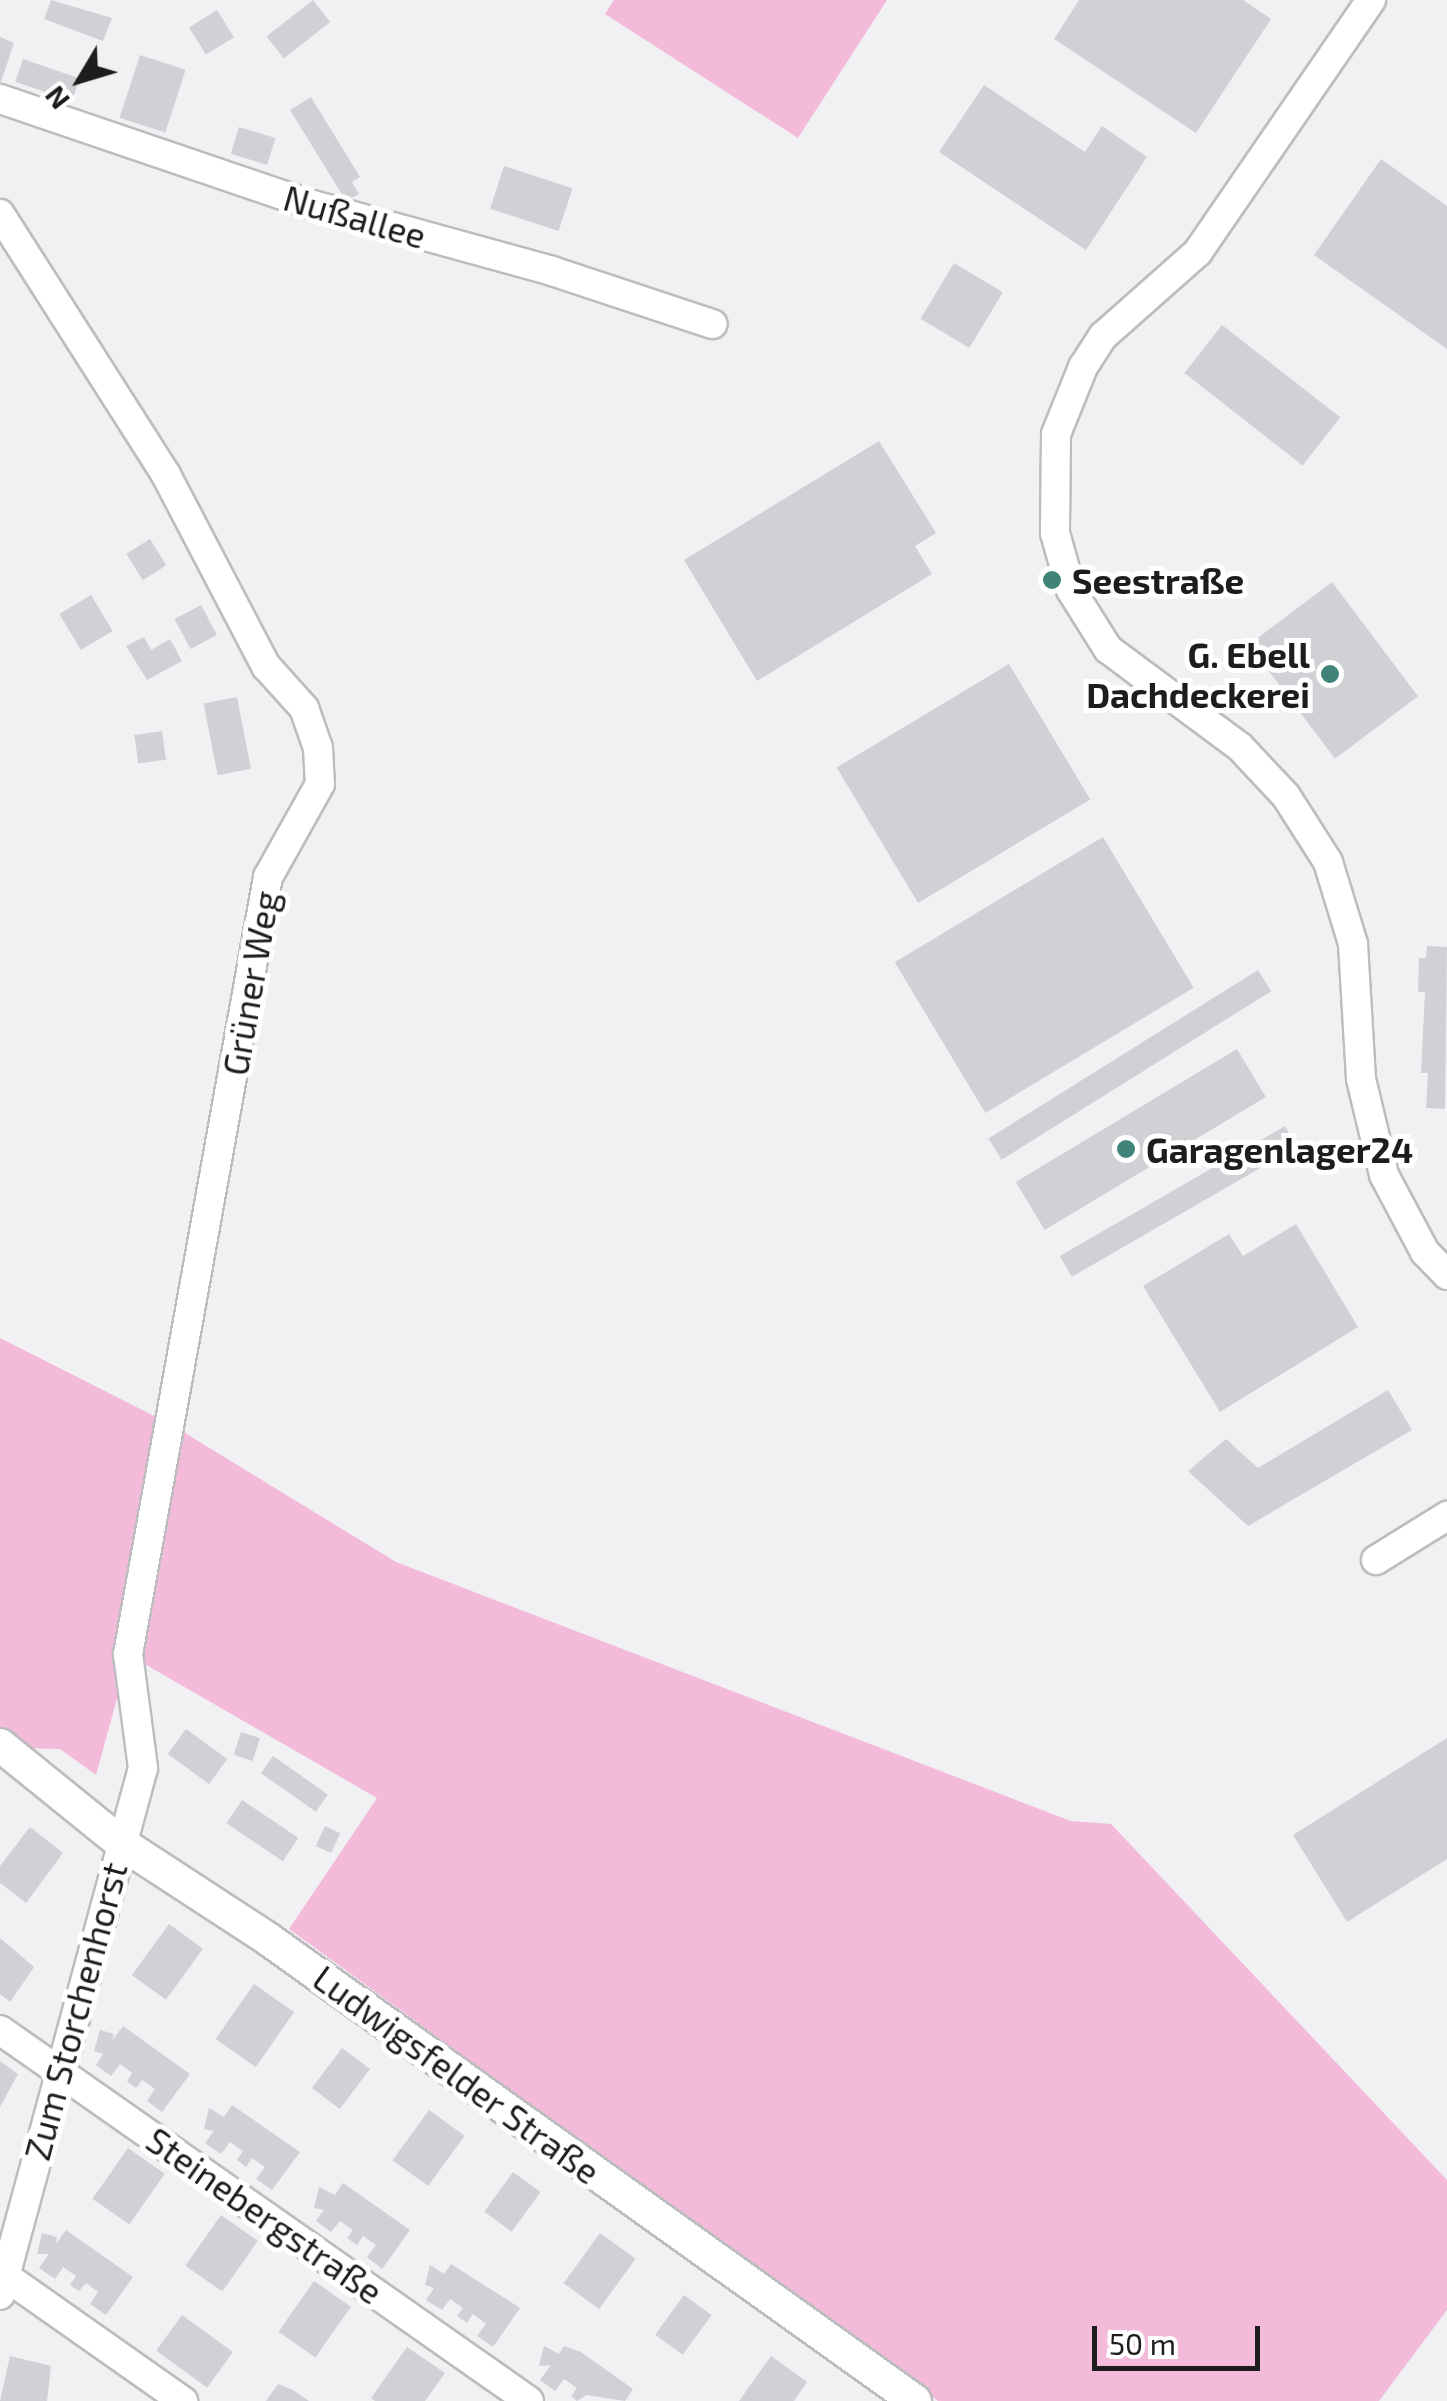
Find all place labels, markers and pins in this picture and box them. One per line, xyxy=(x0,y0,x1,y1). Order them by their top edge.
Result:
place label: Seestraße xyxy=(1072,559,1244,601)
marker: Seestraße xyxy=(1041,569,1063,591)
place label: G. Ebell Dachdeckerei xyxy=(1086,633,1310,715)
marker: G. Ebell Dachdeckerei xyxy=(1319,663,1341,685)
place label: Garagenlager24 xyxy=(1146,1128,1413,1170)
marker: Garagenlager24 xyxy=(1115,1138,1137,1160)

